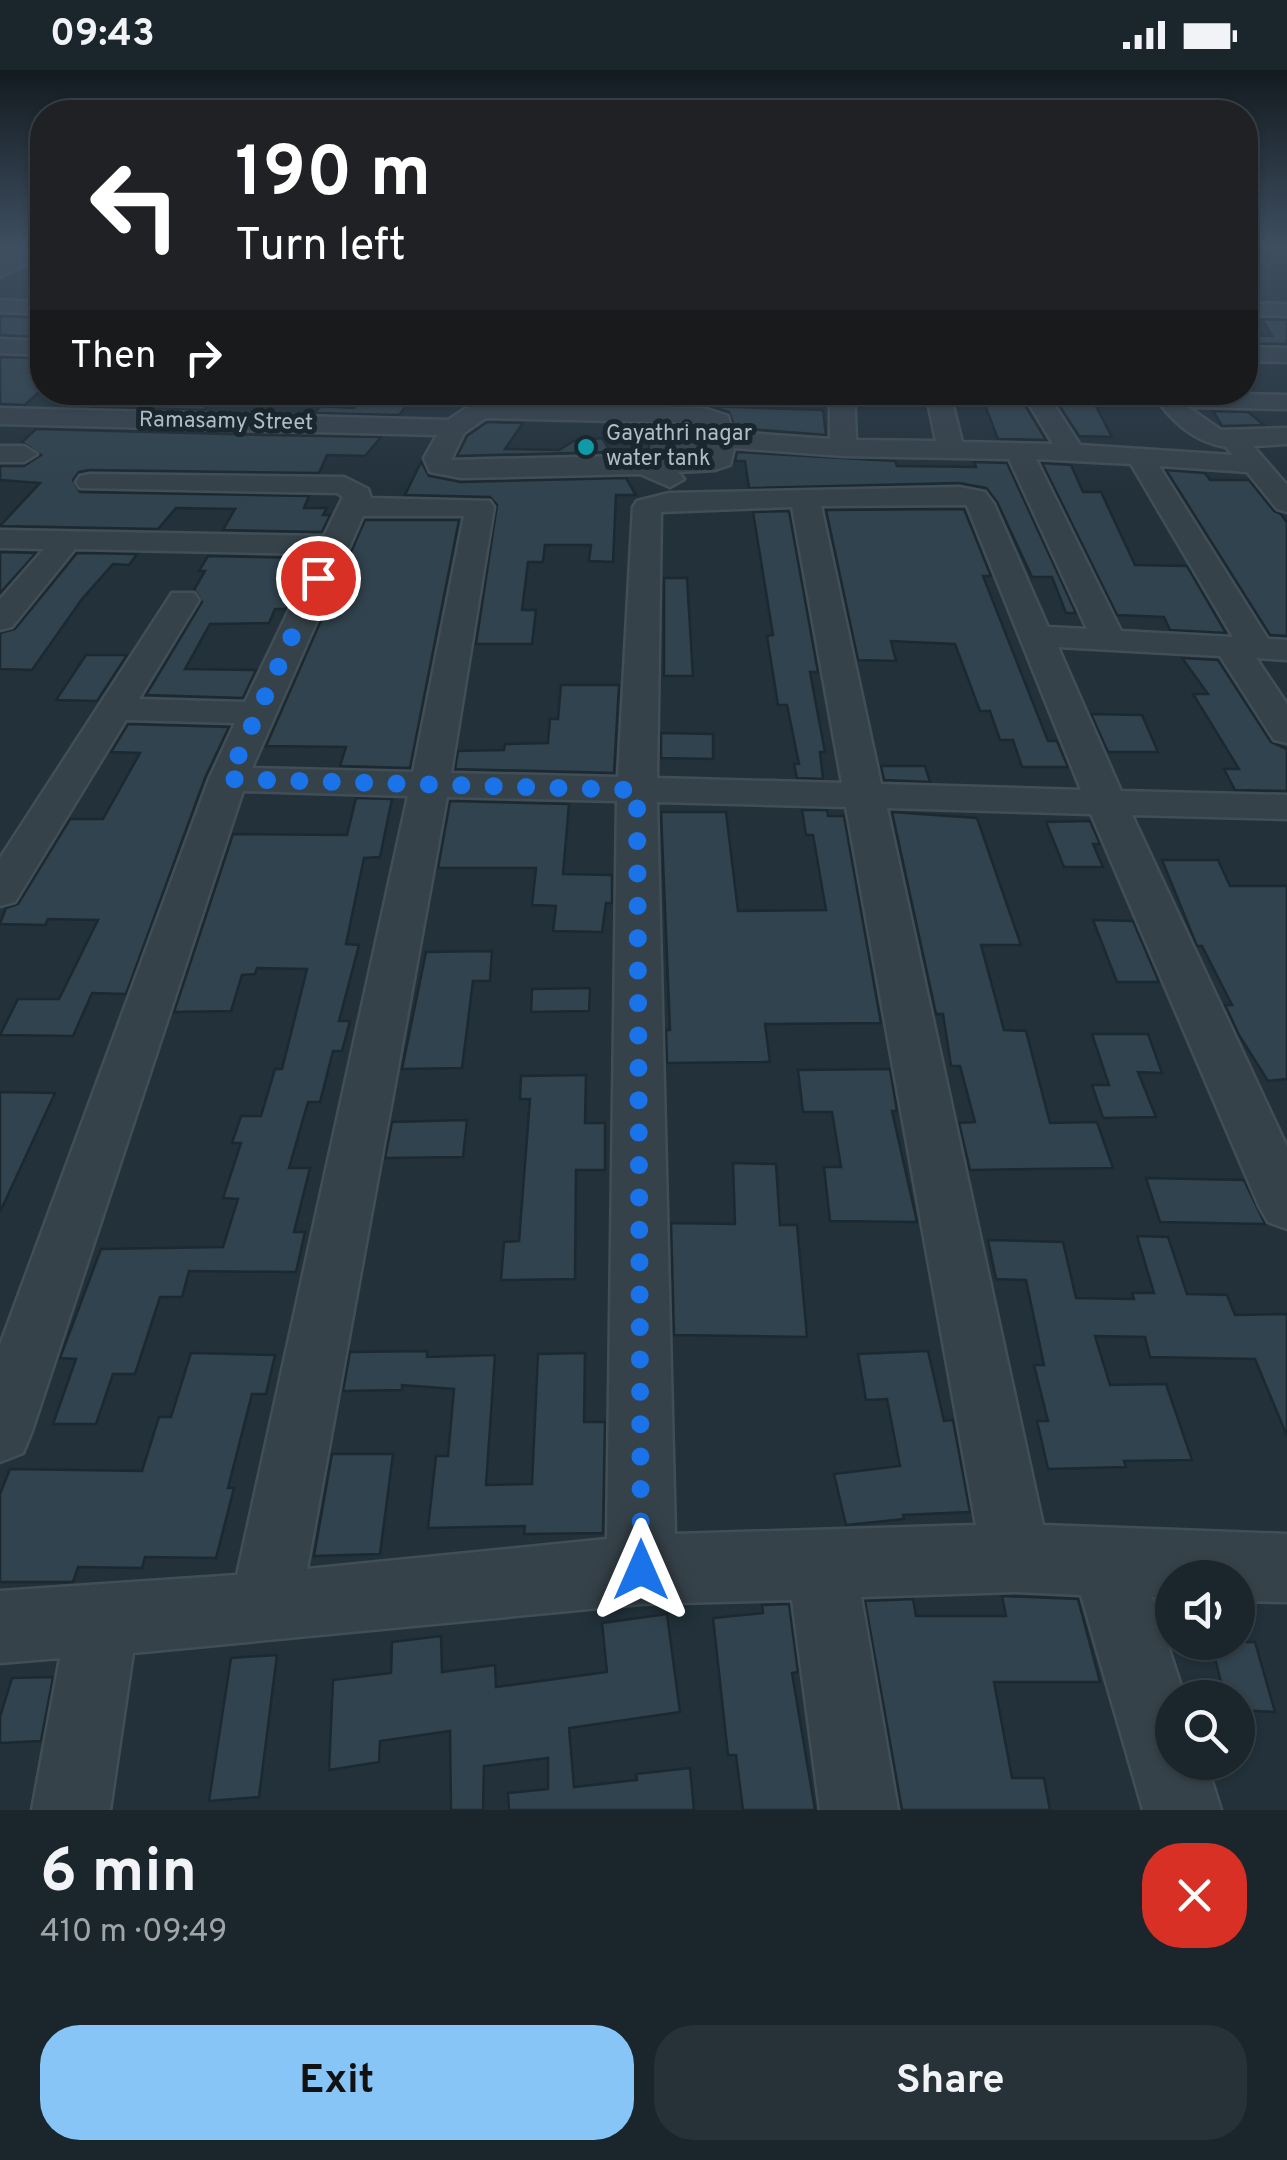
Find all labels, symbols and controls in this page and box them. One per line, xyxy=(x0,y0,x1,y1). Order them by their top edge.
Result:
text: 09:43 xyxy=(50,11,155,60)
text: 190 m xyxy=(235,132,431,221)
icon: left xyxy=(70,140,200,270)
text: Turn left xyxy=(235,219,406,276)
icon: right xyxy=(176,330,231,385)
text: Then xyxy=(70,333,156,382)
street label: Ramasamy Street xyxy=(139,407,313,437)
place label: Gayathri nagar water tank xyxy=(606,421,753,473)
marker: Gayathri nagar water tank xyxy=(575,436,597,458)
pin xyxy=(276,536,361,621)
icon: arrive xyxy=(291,551,346,606)
position arrow xyxy=(589,1518,693,1622)
map controls xyxy=(1155,1560,1255,1780)
button: sound xyxy=(1155,1560,1255,1660)
button: search xyxy=(1155,1680,1255,1780)
text: 6 min xyxy=(40,1837,197,1913)
button: close xyxy=(1142,1843,1247,1948)
text: 410 m · 09:49 xyxy=(40,1913,227,1953)
button: Exit xyxy=(40,2025,634,2140)
button: Share xyxy=(654,2025,1247,2140)

